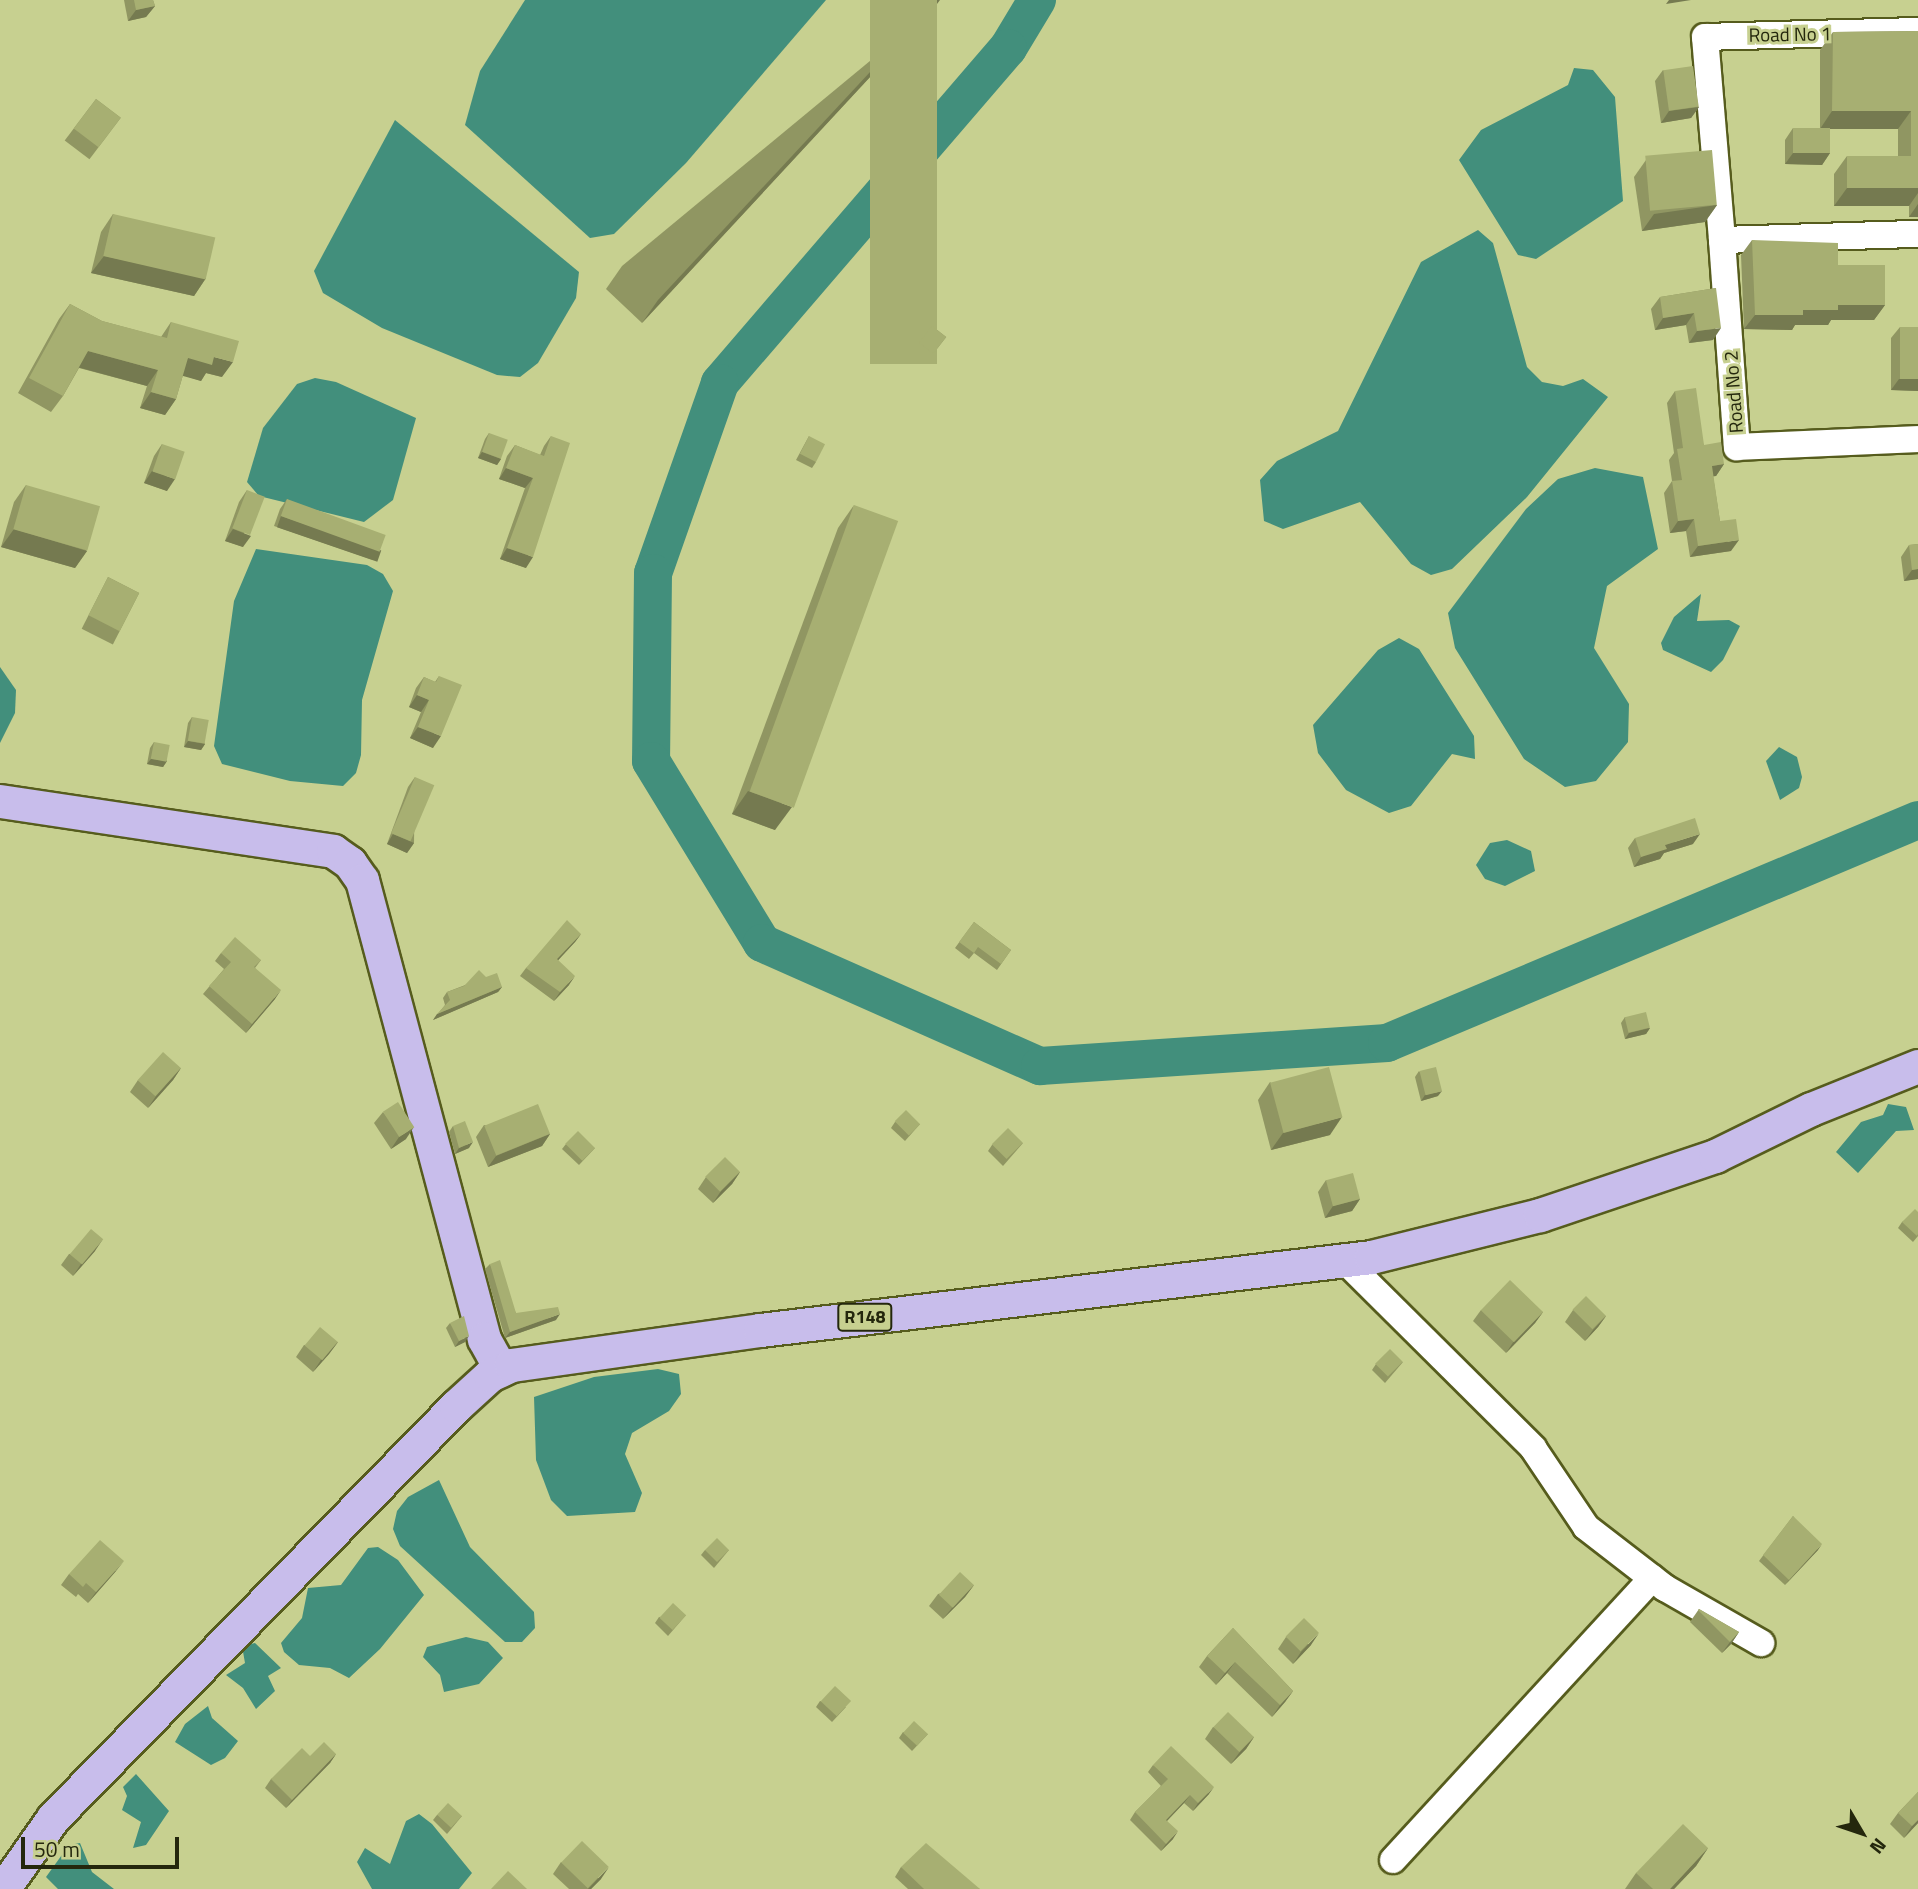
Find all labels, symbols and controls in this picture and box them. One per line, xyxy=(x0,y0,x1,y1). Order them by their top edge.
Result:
street label: Road No 1 xyxy=(1748,22,1832,46)
street label: Road No 2 xyxy=(1719,350,1747,434)
road number: R148 xyxy=(837,1302,893,1332)
north arrow xyxy=(1827,1798,1897,1868)
scale bar xyxy=(24,1822,182,1866)
text: N xyxy=(1863,1832,1894,1861)
text: 50 m xyxy=(34,1833,80,1865)

